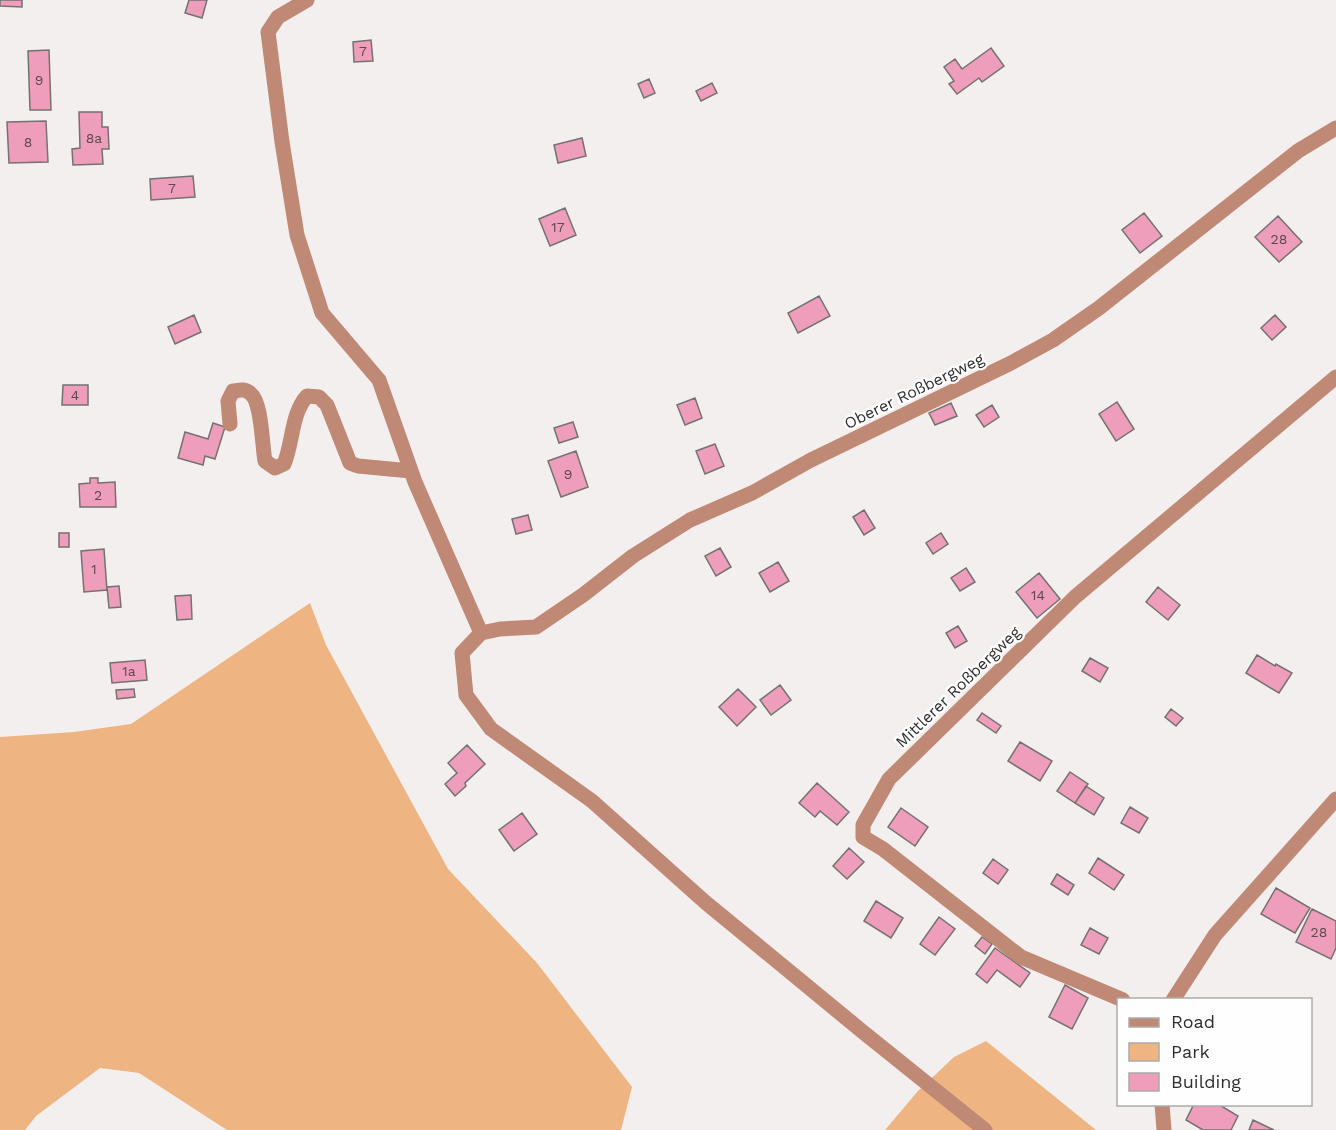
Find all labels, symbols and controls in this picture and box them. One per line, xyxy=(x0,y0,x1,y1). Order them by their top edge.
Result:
house number: 7 xyxy=(359,43,367,59)
house number: 9 xyxy=(35,72,43,88)
house number: 8a xyxy=(86,130,102,146)
house number: 8 xyxy=(24,134,32,150)
house number: 7 xyxy=(168,180,176,196)
house number: 17 xyxy=(551,219,565,235)
house number: 28 xyxy=(1271,231,1287,247)
street label: Oberer Roßbergweg xyxy=(841,349,987,433)
house number: 4 xyxy=(71,387,79,403)
house number: 9 xyxy=(564,466,572,482)
house number: 2 xyxy=(94,487,102,503)
house number: 1 xyxy=(91,561,97,577)
house number: 14 xyxy=(1031,587,1045,603)
street label: Mittlerer Roßbergweg xyxy=(892,622,1025,751)
house number: 1a xyxy=(122,663,136,679)
house number: 28 xyxy=(1311,924,1327,940)
legend xyxy=(1117,998,1312,1106)
text: Road xyxy=(1171,1011,1215,1032)
text: Park xyxy=(1171,1041,1210,1062)
text: Building xyxy=(1171,1071,1241,1092)

